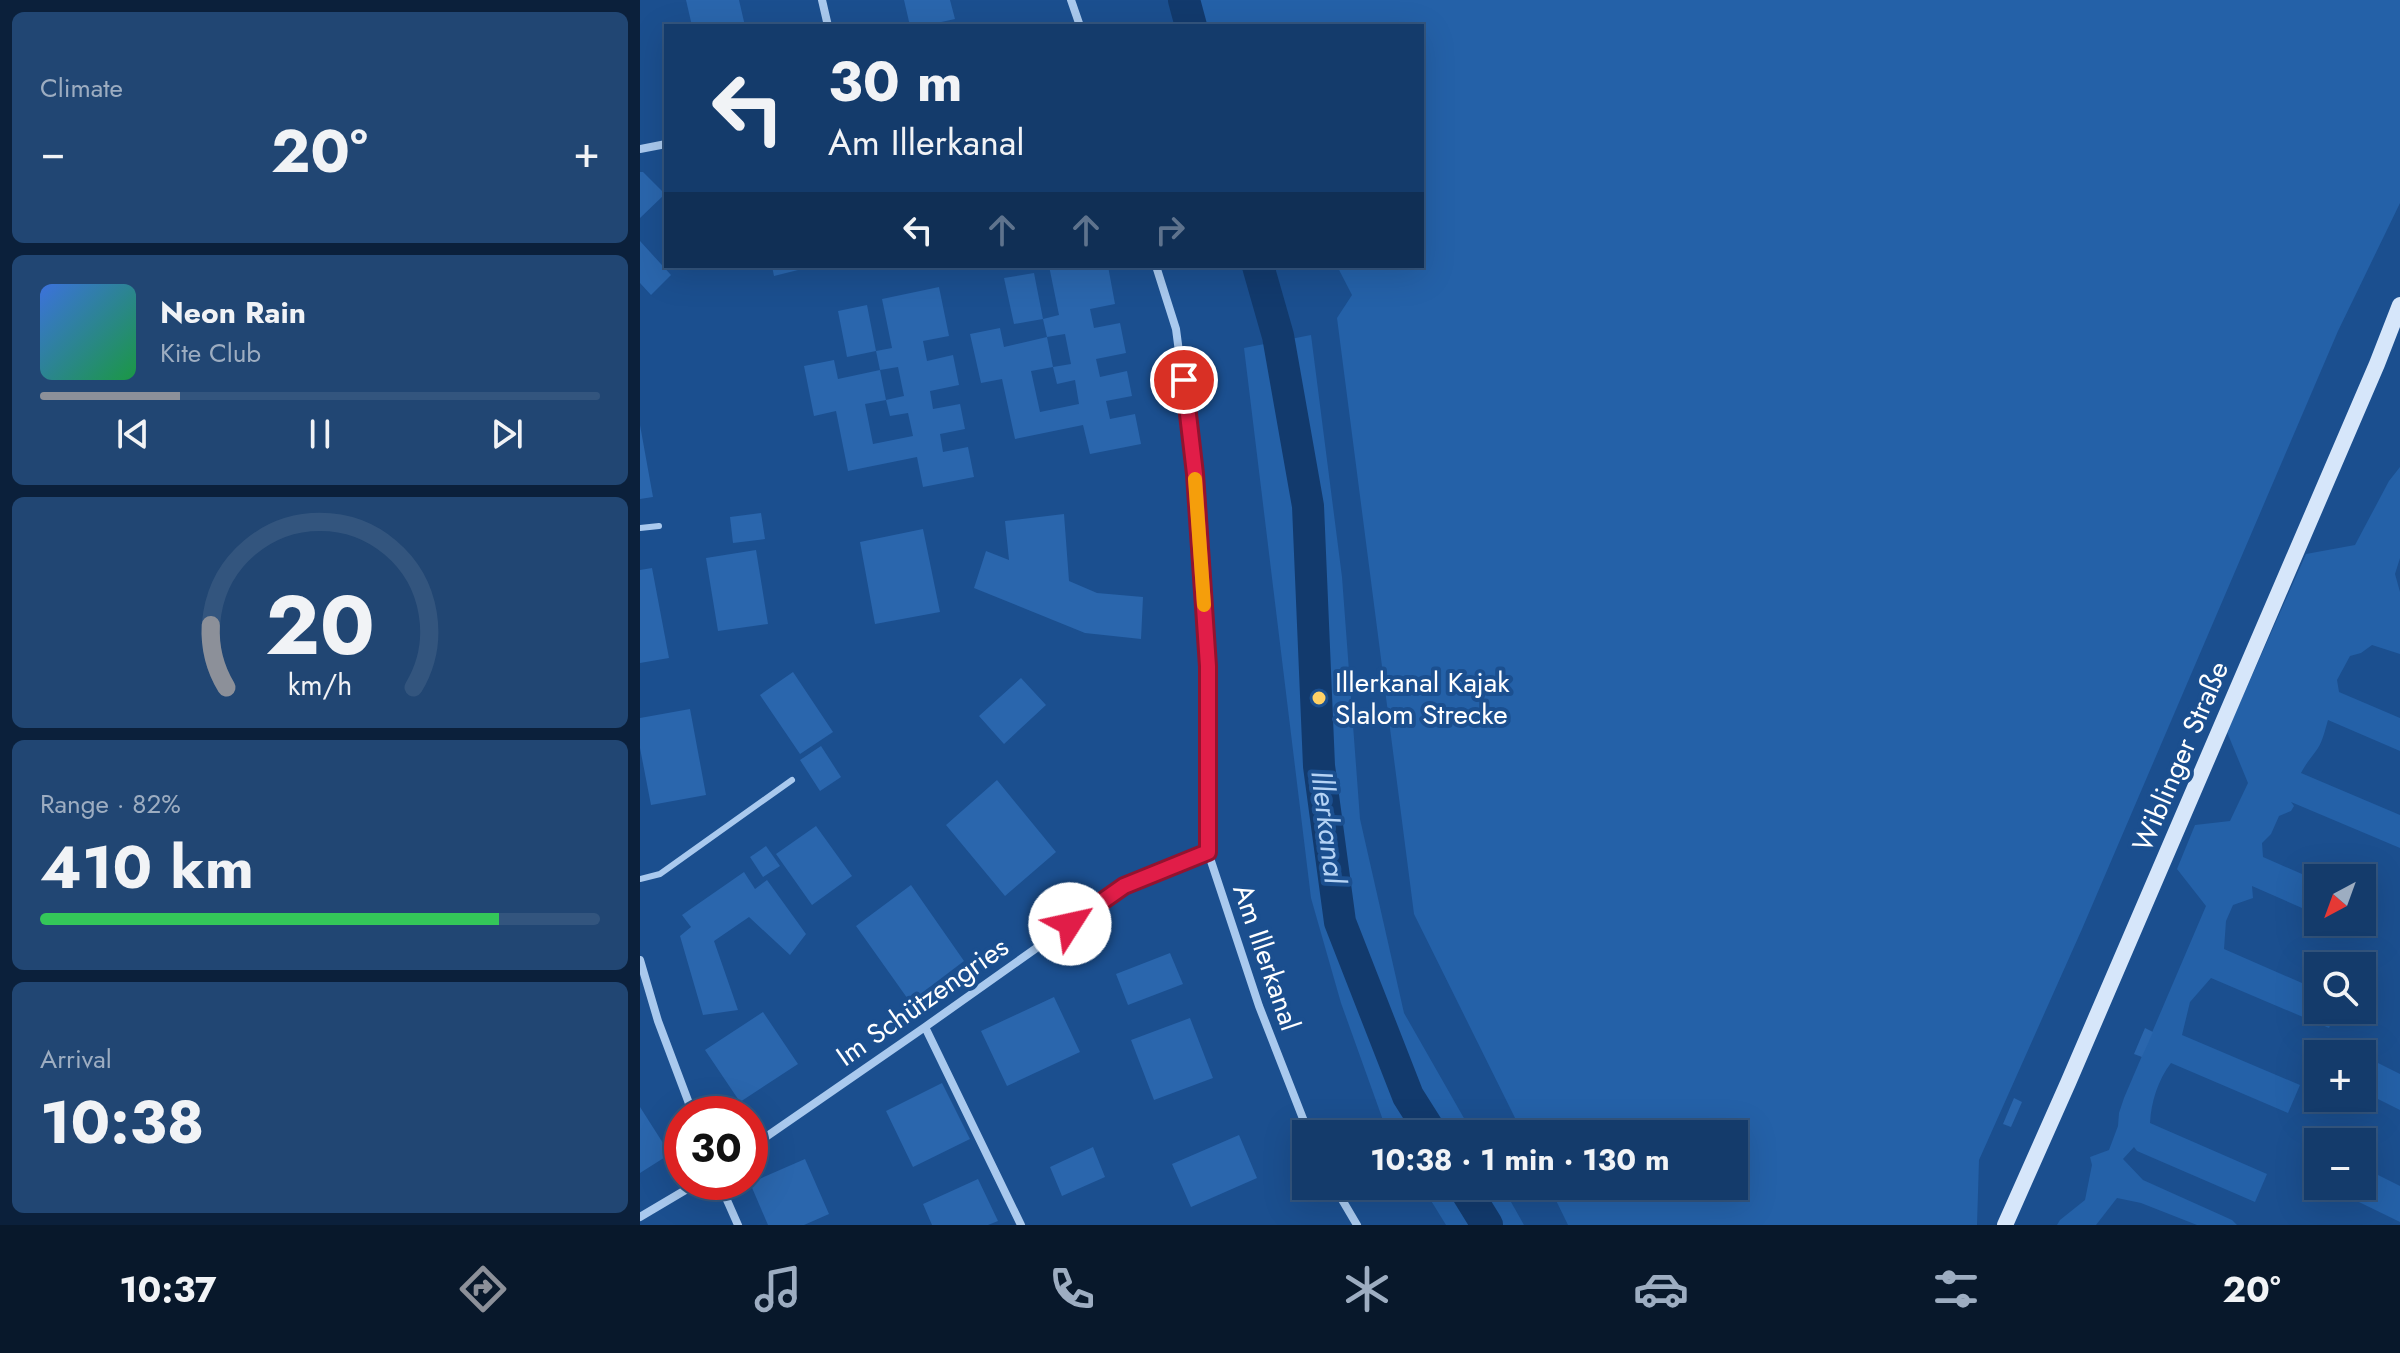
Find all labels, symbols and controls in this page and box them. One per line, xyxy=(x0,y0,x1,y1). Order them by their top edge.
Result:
text: 30 m xyxy=(828,41,963,122)
icon: left xyxy=(696,56,800,160)
text: Climate xyxy=(40,69,123,107)
text: 20° xyxy=(271,108,368,195)
text: Am Illerkanal xyxy=(828,116,1025,168)
text: − xyxy=(40,120,66,184)
text: + xyxy=(573,120,600,184)
icon: left xyxy=(896,208,940,252)
icon: ahead xyxy=(980,208,1024,252)
icon: ahead xyxy=(1064,208,1108,252)
icon: right xyxy=(1148,208,1192,252)
text: Neon Rain xyxy=(160,291,306,334)
text: Kite Club xyxy=(160,334,261,372)
pin xyxy=(1150,346,1218,414)
icon: arrive xyxy=(1162,358,1206,402)
icon: previous xyxy=(111,412,155,456)
icon: pause xyxy=(298,412,342,456)
icon: next xyxy=(485,412,529,456)
text: 20 xyxy=(265,565,375,685)
street label: Wiblinger Straße xyxy=(2122,655,2239,858)
place label: Illerkanal Kajak Slalom Strecke xyxy=(1335,662,1510,735)
text: km/h xyxy=(288,665,352,707)
marker: Illerkanal Kajak Slalom Strecke xyxy=(1310,689,1328,707)
water label: Illerkanal xyxy=(1300,768,1357,887)
text: Range · 82% xyxy=(40,785,181,823)
text: 410 km xyxy=(40,824,254,911)
north arrow xyxy=(2304,864,2376,936)
map controls xyxy=(2304,864,2376,1200)
street label: Am Illerkanal xyxy=(1222,878,1311,1036)
position arrow xyxy=(1028,882,1112,966)
street label: Im Schützengries xyxy=(828,927,1017,1076)
button: search xyxy=(2304,952,2376,1024)
text: Arrival xyxy=(40,1040,112,1078)
button: + xyxy=(2304,1040,2376,1112)
text: 10:38 xyxy=(40,1079,204,1166)
speed limit sign: 30 xyxy=(664,1096,768,1200)
button: − xyxy=(2304,1128,2376,1200)
text: 10:38 · 1 min · 130 m xyxy=(1370,1138,1670,1181)
icon: directions xyxy=(455,1261,511,1317)
icon: music xyxy=(750,1261,806,1317)
icon: phone xyxy=(1044,1261,1100,1317)
icon: climate xyxy=(1339,1261,1395,1317)
icon: car xyxy=(1633,1261,1689,1317)
icon: filters xyxy=(1928,1261,1984,1317)
text: 10:37 xyxy=(119,1263,217,1315)
text: 20° xyxy=(2223,1263,2281,1315)

